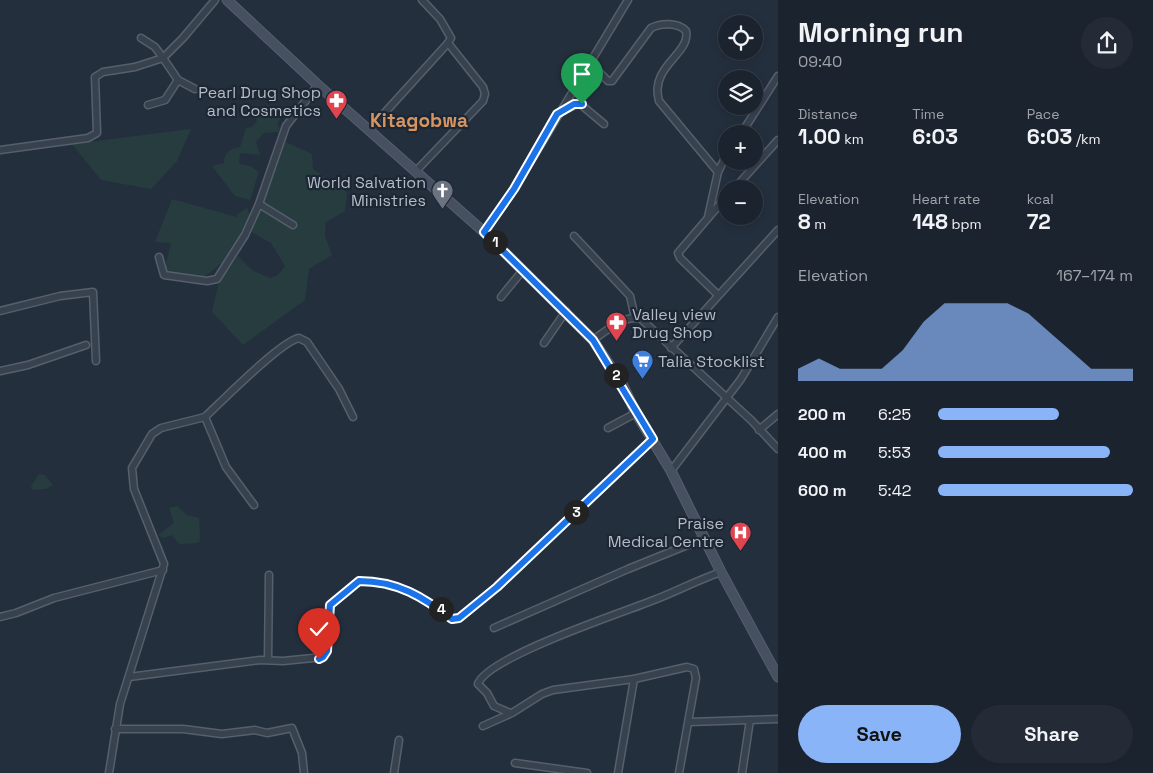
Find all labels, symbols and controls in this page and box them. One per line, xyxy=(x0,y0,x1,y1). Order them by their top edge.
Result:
text: Morning run xyxy=(798,14,963,50)
map controls xyxy=(718,15,763,225)
button: locate xyxy=(718,15,763,60)
button: share xyxy=(1081,17,1133,69)
text: 09:40 xyxy=(798,51,842,72)
pin xyxy=(561,53,603,104)
icon: arrive xyxy=(568,60,596,88)
button: layers xyxy=(718,70,763,115)
place label: Pearl Drug Shop and Cosmetics xyxy=(198,82,321,121)
pharmacy icon: Pearl Drug Shop and Cosmetics xyxy=(325,89,349,120)
text: Distance xyxy=(798,105,858,123)
text: Time xyxy=(912,105,944,123)
text: Pace xyxy=(1027,105,1059,123)
district label: Kitagobwa xyxy=(370,108,468,133)
text: 1.00 xyxy=(798,123,841,150)
text: 6:03 xyxy=(912,123,958,150)
text: 6:03 xyxy=(1027,123,1072,150)
button: + xyxy=(718,125,763,170)
text: km xyxy=(841,130,864,148)
text: /km xyxy=(1072,130,1101,148)
place label: World Salvation Ministries xyxy=(307,172,426,211)
church icon: World Salvation Ministries xyxy=(430,179,454,210)
button: − xyxy=(718,180,763,225)
text: Elevation xyxy=(798,190,859,208)
text: Heart rate xyxy=(912,190,980,208)
text: kcal xyxy=(1027,190,1054,208)
text: 8 xyxy=(798,208,811,235)
text: 148 xyxy=(912,208,948,235)
text: 72 xyxy=(1027,208,1051,235)
text: m xyxy=(811,215,826,233)
text: bpm xyxy=(948,215,981,233)
pin: 1 xyxy=(482,230,508,254)
text: 1 xyxy=(492,233,499,251)
text: Elevation xyxy=(798,265,868,286)
text: 167–174 m xyxy=(1056,265,1133,286)
place label: Valley view Drug Shop xyxy=(632,304,716,343)
pharmacy icon: Valley view Drug Shop xyxy=(604,311,628,342)
supermarket icon: Talia Stocklist xyxy=(630,349,654,380)
place label: Talia Stocklist xyxy=(658,351,765,372)
pin: 2 xyxy=(604,362,628,388)
text: 2 xyxy=(612,366,621,384)
text: 200 m xyxy=(798,404,846,425)
text: 6:25 xyxy=(878,404,911,425)
text: 400 m xyxy=(798,442,847,463)
text: 5:53 xyxy=(878,442,911,463)
text: 600 m xyxy=(798,480,846,501)
text: 5:42 xyxy=(878,480,911,501)
pin: 3 xyxy=(564,500,588,524)
text: 3 xyxy=(572,503,581,521)
place label: Praise Medical Centre xyxy=(608,513,724,552)
hospital icon: Praise Medical Centre xyxy=(728,520,752,551)
pin: 4 xyxy=(428,596,454,622)
text: 4 xyxy=(437,600,446,618)
pin xyxy=(298,608,340,659)
icon: check xyxy=(305,615,333,643)
button: Save xyxy=(798,705,961,763)
button: Share xyxy=(971,705,1133,763)

